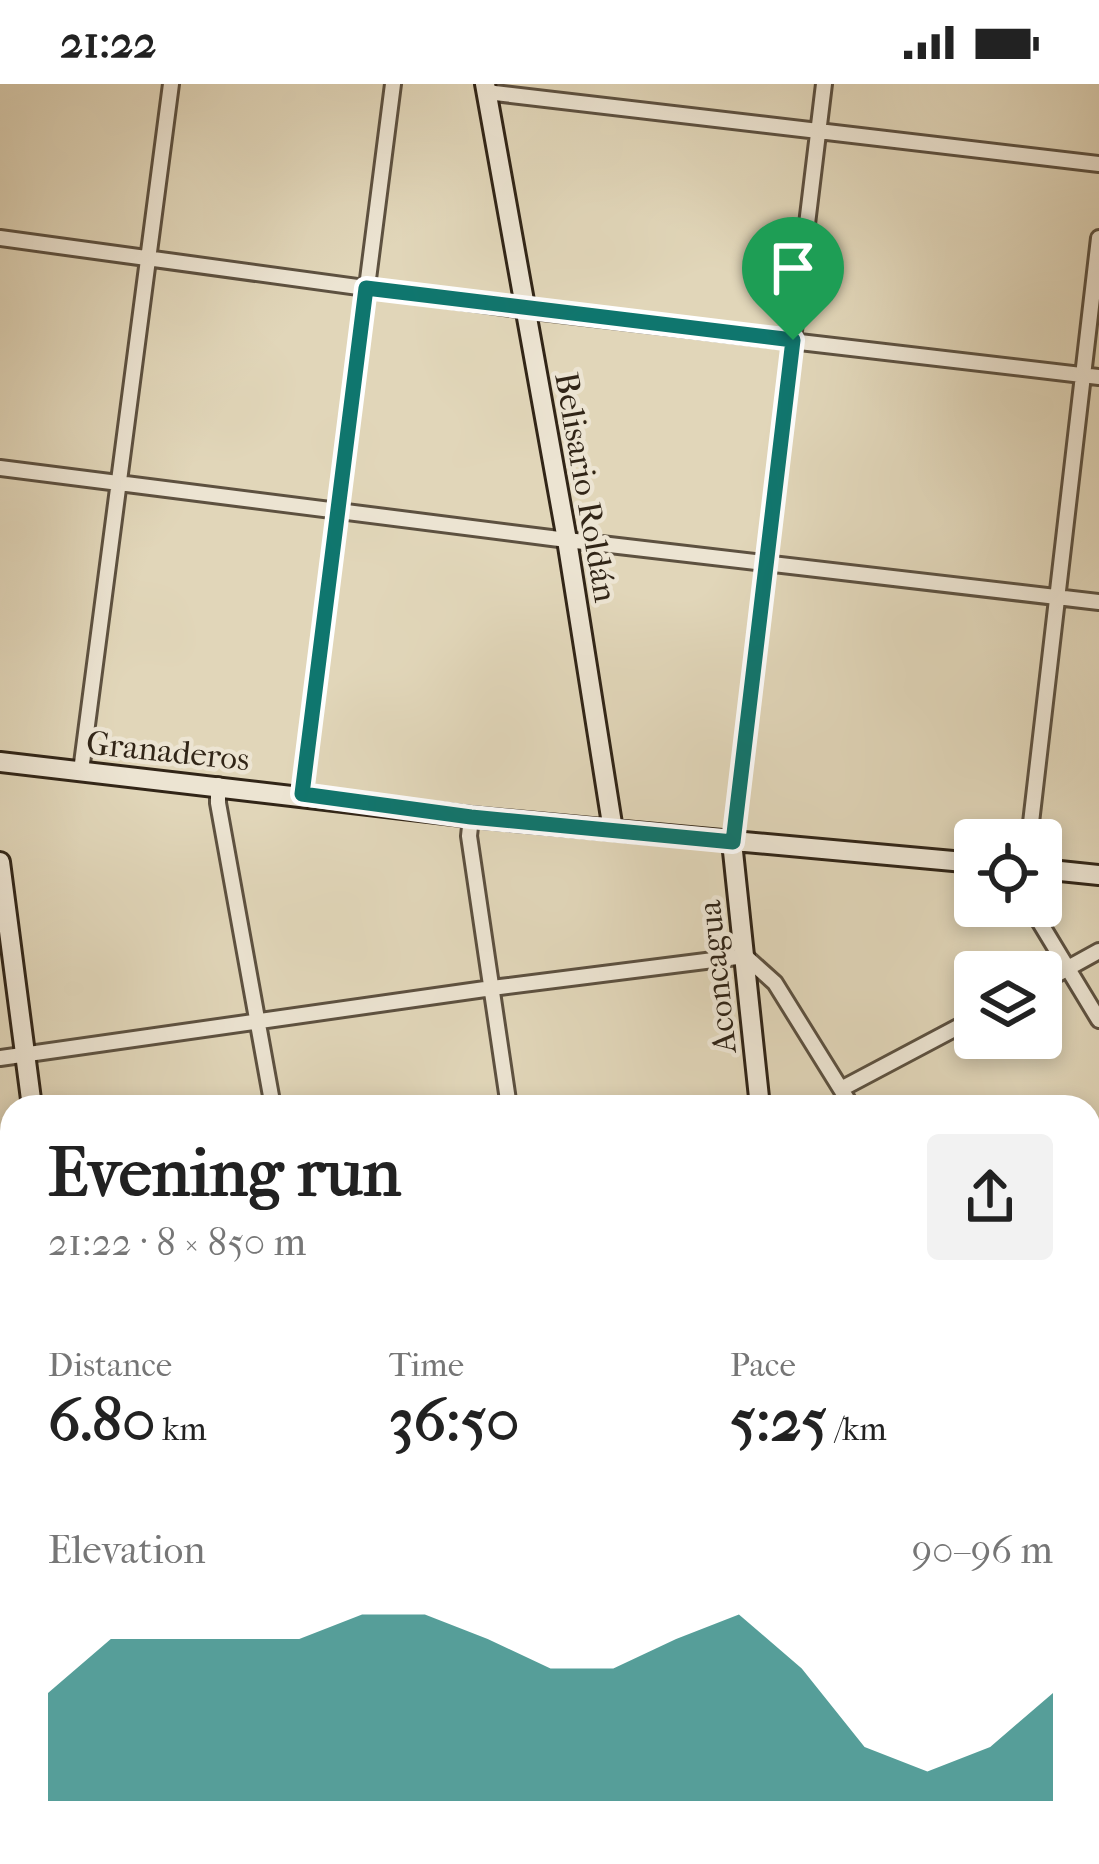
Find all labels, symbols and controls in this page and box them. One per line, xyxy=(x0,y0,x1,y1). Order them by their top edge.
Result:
text: 21:22 xyxy=(60,16,156,69)
pin xyxy=(742,217,844,340)
icon: arrive xyxy=(760,235,826,301)
street label: Belisario Roldán xyxy=(546,369,625,605)
street label: Granaderos xyxy=(84,724,251,779)
map controls xyxy=(954,819,1062,1059)
button: locate xyxy=(954,819,1062,927)
street label: Aconcagua xyxy=(690,898,745,1057)
button: layers xyxy=(954,951,1062,1059)
button: share xyxy=(927,1134,1053,1260)
text: Evening run xyxy=(48,1135,401,1212)
text: 21:22 · 8 × 850 m xyxy=(48,1219,306,1265)
text: Distance xyxy=(48,1346,172,1385)
text: Time xyxy=(389,1346,464,1385)
text: Pace xyxy=(730,1346,796,1385)
text: 6.80 xyxy=(48,1385,155,1456)
text: 36:50 xyxy=(389,1385,519,1456)
text: 5:25 xyxy=(730,1385,827,1456)
text: km xyxy=(155,1410,207,1449)
text: /km xyxy=(827,1410,887,1449)
text: Elevation xyxy=(48,1527,206,1573)
text: 90–96 m xyxy=(912,1527,1053,1573)

